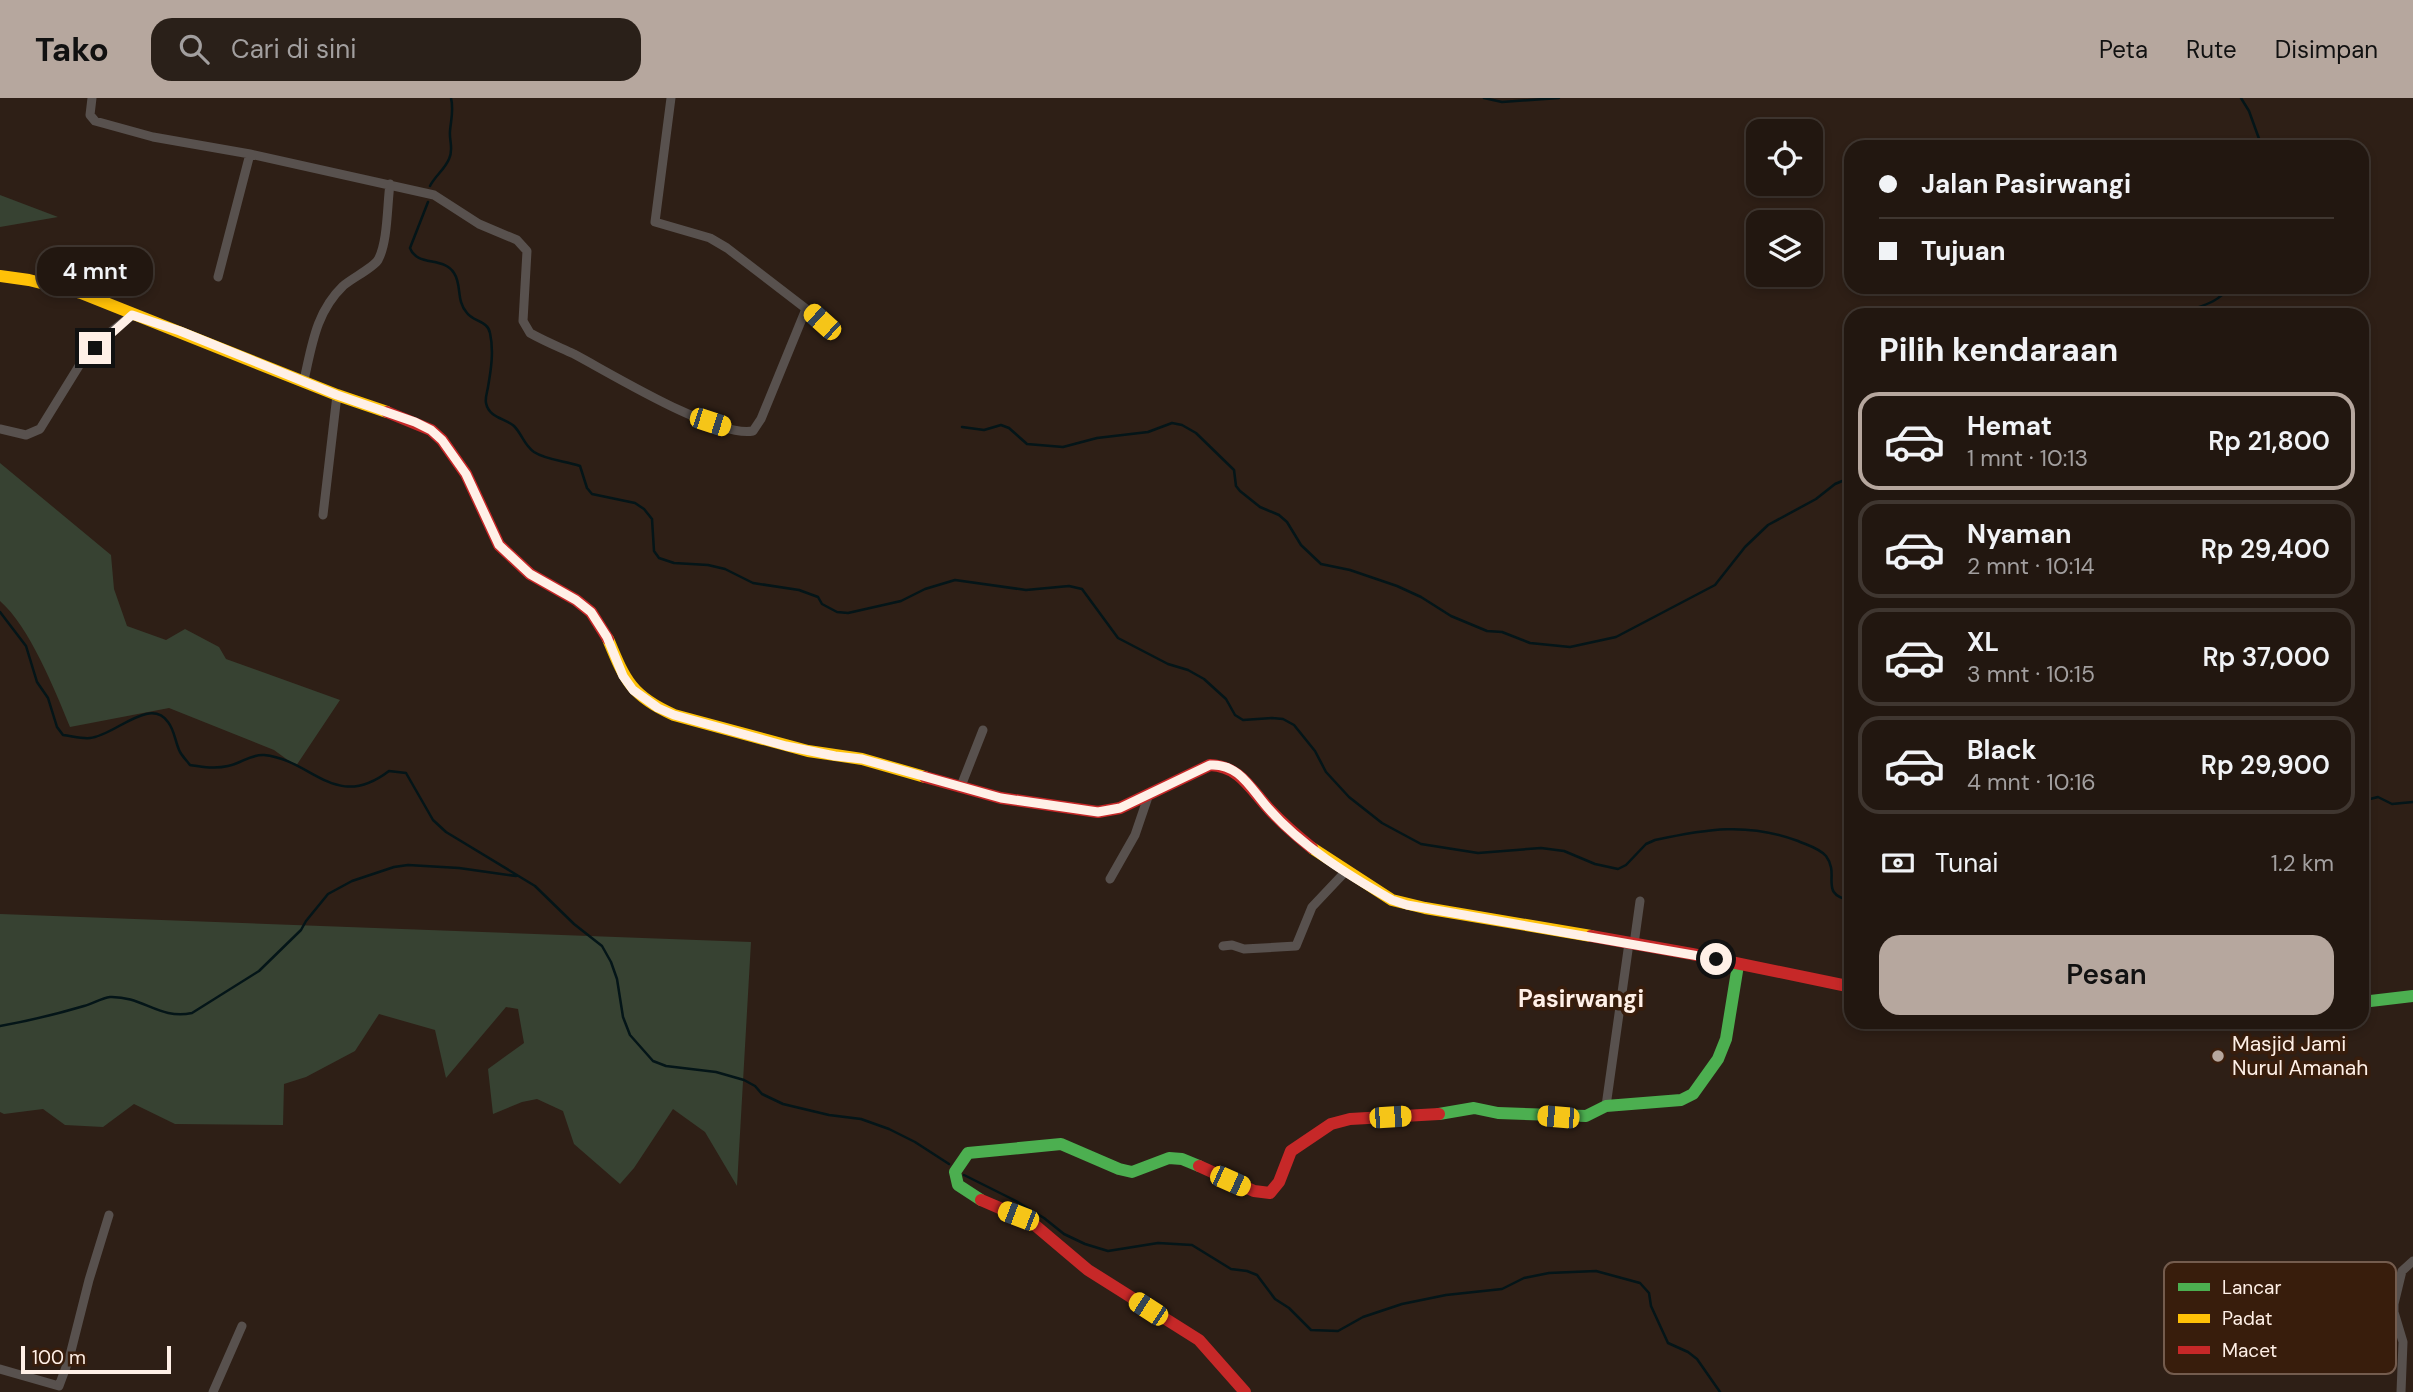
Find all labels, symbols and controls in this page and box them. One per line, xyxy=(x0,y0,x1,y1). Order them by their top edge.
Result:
search box xyxy=(151,18,641,81)
text: Tako xyxy=(35,28,109,71)
icon: search xyxy=(175,30,213,68)
text: Cari di sini xyxy=(231,32,356,66)
text: Peta xyxy=(2099,34,2148,65)
text: Rute xyxy=(2186,34,2237,65)
text: Disimpan xyxy=(2275,34,2378,65)
map controls xyxy=(1746,119,1823,287)
button: locate xyxy=(1746,119,1823,196)
text: Jalan Pasirwangi xyxy=(1921,167,2131,201)
button: layers xyxy=(1746,210,1823,287)
text: Tujuan xyxy=(1921,234,2006,268)
callout: 4 mnt xyxy=(37,246,153,296)
text: 4 mnt xyxy=(62,256,128,286)
car xyxy=(800,300,845,344)
text: Pilih kendaraan xyxy=(1879,329,2118,371)
route end xyxy=(79,332,111,364)
car xyxy=(687,406,734,438)
text: Hemat xyxy=(1967,409,2052,443)
icon: car xyxy=(1883,410,1946,473)
text: Rp 21,800 xyxy=(2208,424,2330,458)
text: 1 mnt · 10:13 xyxy=(1967,443,2088,473)
text: Nyaman xyxy=(1967,517,2072,551)
icon: car xyxy=(1883,518,1946,581)
text: Rp 29,400 xyxy=(2201,532,2330,566)
text: 2 mnt · 10:14 xyxy=(1967,551,2095,581)
text: XL xyxy=(1967,625,1999,659)
icon: car xyxy=(1883,626,1946,689)
text: Rp 37,000 xyxy=(2202,640,2330,674)
text: 3 mnt · 10:15 xyxy=(1967,659,2095,689)
text: Black xyxy=(1967,733,2037,767)
icon: car xyxy=(1883,734,1946,797)
text: Rp 29,900 xyxy=(2201,748,2330,782)
text: 4 mnt · 10:16 xyxy=(1967,767,2096,797)
icon: cash xyxy=(1879,844,1917,882)
text: Tunai xyxy=(1935,846,1999,880)
text: 1.2 km xyxy=(2271,848,2334,878)
button: Pesan xyxy=(1879,935,2334,1015)
route start xyxy=(1700,943,1732,975)
district label: Pasirwangi xyxy=(1518,983,1644,1014)
place label: Masjid Jami Nurul Amanah xyxy=(2232,1030,2368,1082)
marker: Masjid Jami Nurul Amanah xyxy=(2210,1048,2226,1064)
car xyxy=(1369,1105,1412,1129)
car xyxy=(1537,1105,1580,1129)
car xyxy=(1207,1163,1254,1199)
car xyxy=(995,1199,1042,1233)
legend xyxy=(2164,1262,2396,1374)
text: Lancar xyxy=(2222,1275,2282,1300)
car xyxy=(1125,1289,1172,1329)
text: Padat xyxy=(2222,1306,2272,1331)
text: Macet xyxy=(2222,1338,2277,1363)
scale bar xyxy=(21,1343,172,1375)
text: 100 m xyxy=(32,1345,86,1370)

